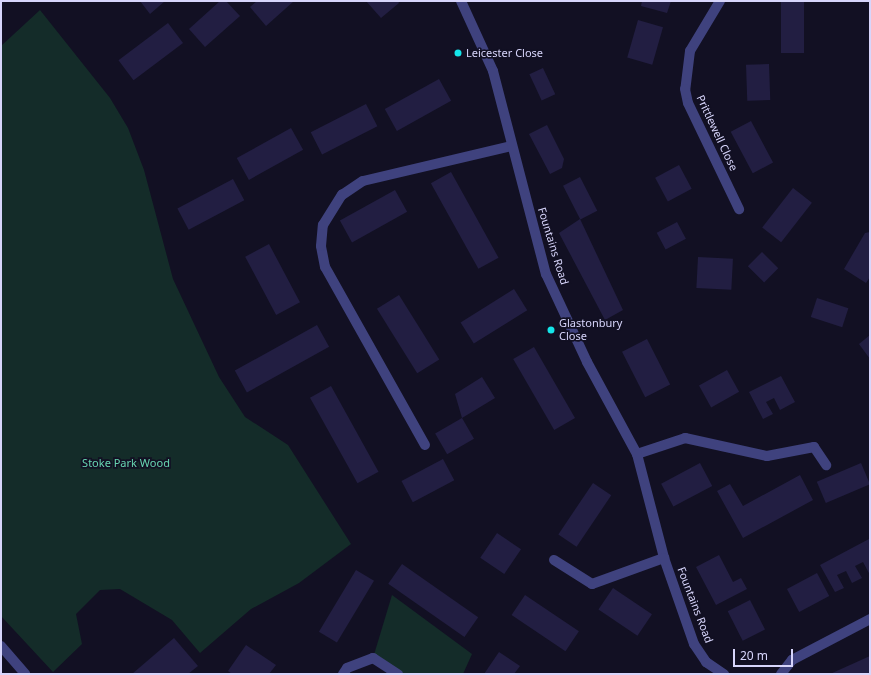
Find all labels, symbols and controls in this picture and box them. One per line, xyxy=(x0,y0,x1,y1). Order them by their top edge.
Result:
place label: Leicester Close xyxy=(466,46,543,60)
marker: Leicester Close xyxy=(453,48,463,58)
street label: Prittlewell Close xyxy=(694,93,740,173)
street label: Fountains Road xyxy=(535,206,571,286)
place label: Glastonbury Close xyxy=(559,317,622,343)
marker: Glastonbury Close xyxy=(546,325,556,335)
park label: Stoke Park Wood xyxy=(82,456,170,470)
street label: Fountains Road xyxy=(674,565,716,645)
scale bar xyxy=(735,641,795,667)
text: 20 m xyxy=(740,647,768,664)

